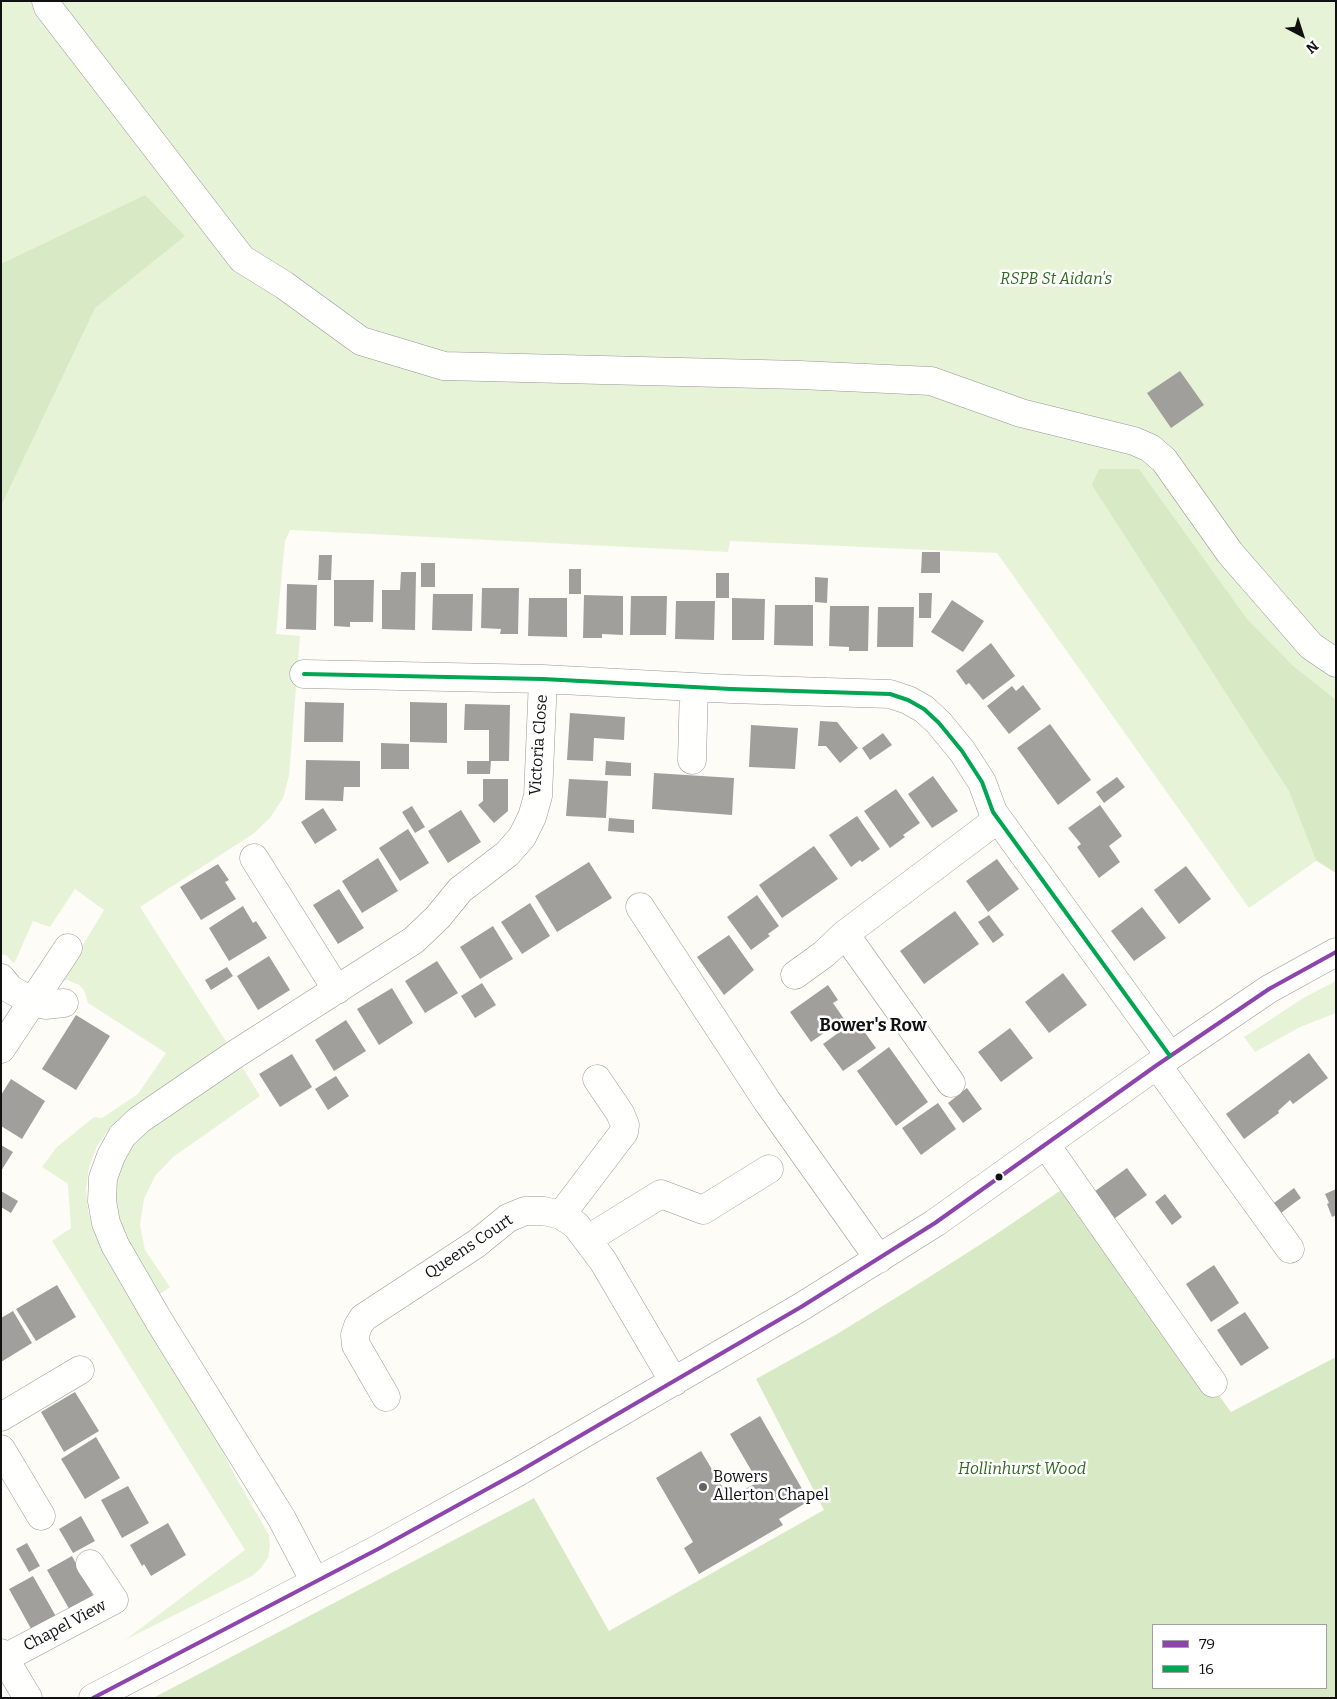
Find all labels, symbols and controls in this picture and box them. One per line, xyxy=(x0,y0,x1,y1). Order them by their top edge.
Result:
north arrow xyxy=(1277,10,1327,60)
text: N xyxy=(1302,37,1322,57)
park label: RSPB St Aidan's xyxy=(1000,270,1112,290)
street label: Victoria Close xyxy=(526,694,552,796)
district label: Bower's Row xyxy=(819,1015,927,1037)
unlabelled marker xyxy=(994,1172,1004,1182)
street label: Queens Court xyxy=(421,1210,517,1284)
park label: Hollinhurst Wood xyxy=(958,1460,1086,1480)
place label: Bowers Allerton Chapel xyxy=(713,1468,829,1506)
marker: Bowers Allerton Chapel xyxy=(697,1481,709,1493)
street label: Chapel View xyxy=(20,1596,110,1656)
legend xyxy=(1152,1624,1327,1689)
text: 79 xyxy=(1199,1635,1215,1653)
text: 16 xyxy=(1199,1660,1214,1678)

